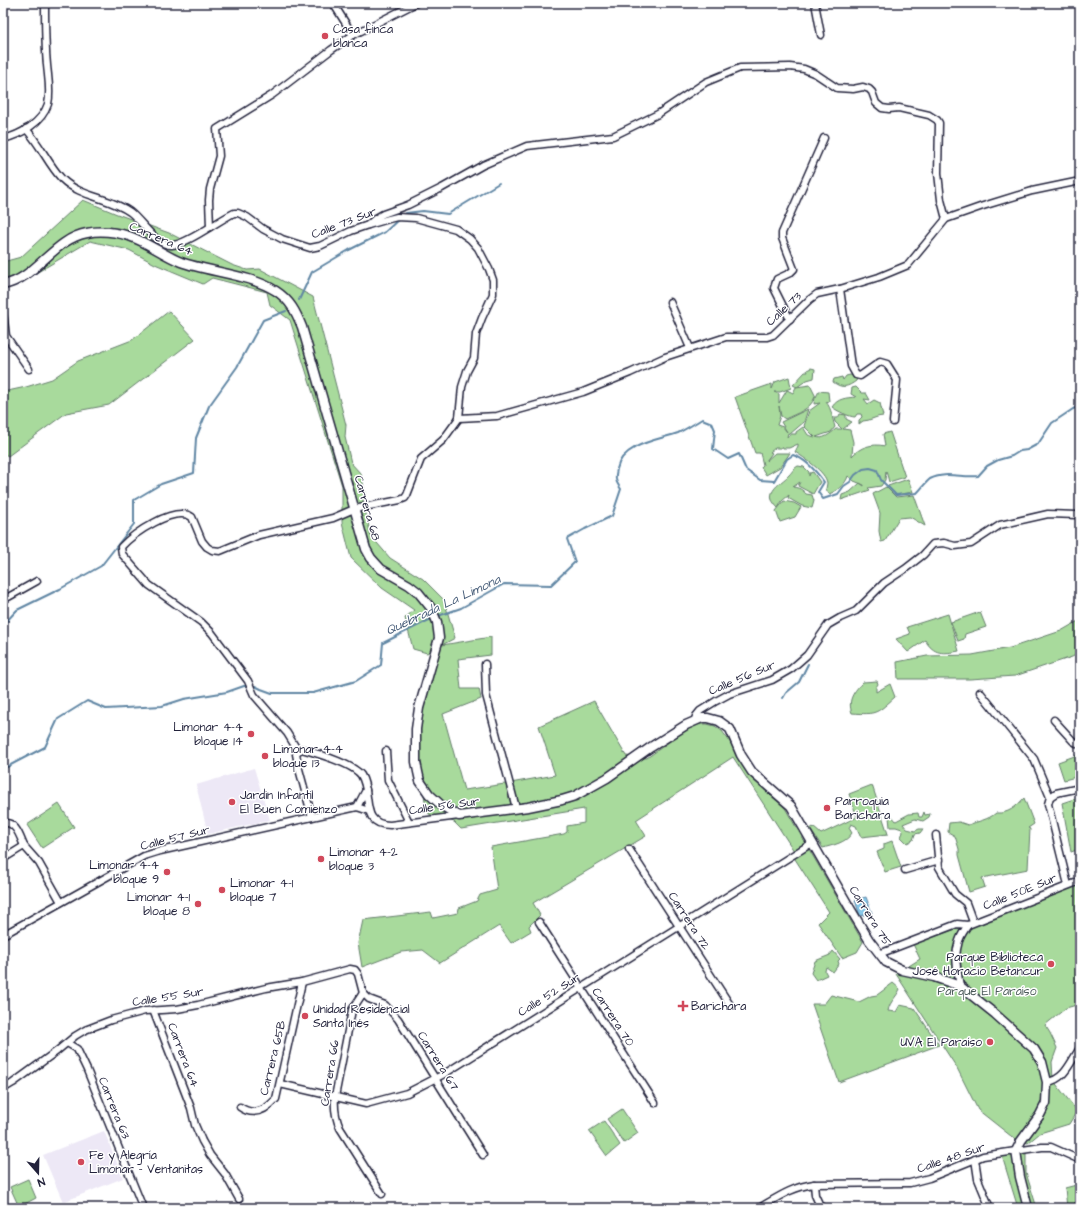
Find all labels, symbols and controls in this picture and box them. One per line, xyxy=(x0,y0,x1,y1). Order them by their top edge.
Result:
place label: Casa finca blanca xyxy=(333,21,393,52)
marker: Casa finca blanca xyxy=(320,31,330,41)
street label: Calle 73 Sur xyxy=(309,203,379,243)
street label: Carrera 64 xyxy=(127,218,195,260)
street label: Calle 73 xyxy=(762,288,806,330)
street label: Carrera 68 xyxy=(350,473,384,543)
water label: Quebrada La Limona xyxy=(383,570,505,640)
street label: Calle 56 Sur xyxy=(706,656,778,700)
place label: Limonar 4-4 bloque 14 xyxy=(173,719,243,750)
marker: Limonar 4-4 bloque 14 xyxy=(246,729,256,739)
place label: Limonar 4-4 bloque 13 xyxy=(273,741,343,772)
marker: Limonar 4-4 bloque 13 xyxy=(260,751,270,761)
place label: Jardin Infantil El Buen Comienzo xyxy=(240,787,338,818)
street label: Calle 56 Sur xyxy=(408,793,481,819)
place label: Parroquia Barichara xyxy=(835,793,890,824)
marker: Jardin Infantil El Buen Comienzo xyxy=(227,797,237,807)
marker: Parroquia Barichara xyxy=(822,803,832,813)
street label: Calle 57 Sur xyxy=(139,821,212,855)
place label: Limonar 4-2 bloque 3 xyxy=(329,844,398,875)
marker: Limonar 4-2 bloque 3 xyxy=(316,854,326,864)
place label: Limonar 4-4 bloque 9 xyxy=(89,857,159,888)
marker: Limonar 4-4 bloque 9 xyxy=(162,867,172,877)
street label: Calle 50E Sur xyxy=(981,869,1060,915)
place label: Limonar 4-1 bloque 7 xyxy=(230,875,294,906)
street label: Carrera 75 xyxy=(845,883,895,950)
marker: Limonar 4-1 bloque 7 xyxy=(217,885,227,895)
place label: Limonar 4-1 bloque 8 xyxy=(127,889,190,920)
street label: Carrera 72 xyxy=(664,889,714,953)
marker: Limonar 4-1 bloque 8 xyxy=(193,899,203,909)
place label: Parque Biblioteca José Horacio Betancur xyxy=(913,949,1043,980)
marker: Parque Biblioteca José Horacio Betancur xyxy=(1046,959,1056,969)
street label: Calle 52 Sur xyxy=(515,969,584,1021)
street label: Calle 55 Sur xyxy=(131,983,205,1011)
park label: Parque El Paraíso xyxy=(938,983,1037,1000)
street label: Carrera 70 xyxy=(588,984,639,1050)
place label: Barichara xyxy=(691,998,746,1015)
place label: Unidad Residencial Santa Inés xyxy=(313,1001,410,1032)
marker: Barichara xyxy=(678,1001,688,1011)
marker: Unidad Residencial Santa Inés xyxy=(300,1011,310,1021)
street label: Carrera 65B xyxy=(256,1018,291,1097)
street label: Carrera 64 xyxy=(163,1020,203,1090)
street label: Carrera 67 xyxy=(413,1028,463,1094)
place label: UVA El Paraíso xyxy=(900,1034,982,1051)
marker: UVA El Paraíso xyxy=(985,1037,995,1047)
street label: Carrera 66 xyxy=(316,1038,344,1107)
street label: Carrera 63 xyxy=(94,1074,134,1142)
street label: Calle 48 Sur xyxy=(915,1138,988,1178)
place label: Fe y Alegría Limonar - Ventanitas xyxy=(89,1147,203,1178)
north arrow xyxy=(18,1153,58,1193)
marker: Fe y Alegría Limonar - Ventanitas xyxy=(76,1157,86,1167)
text: N xyxy=(35,1174,47,1190)

